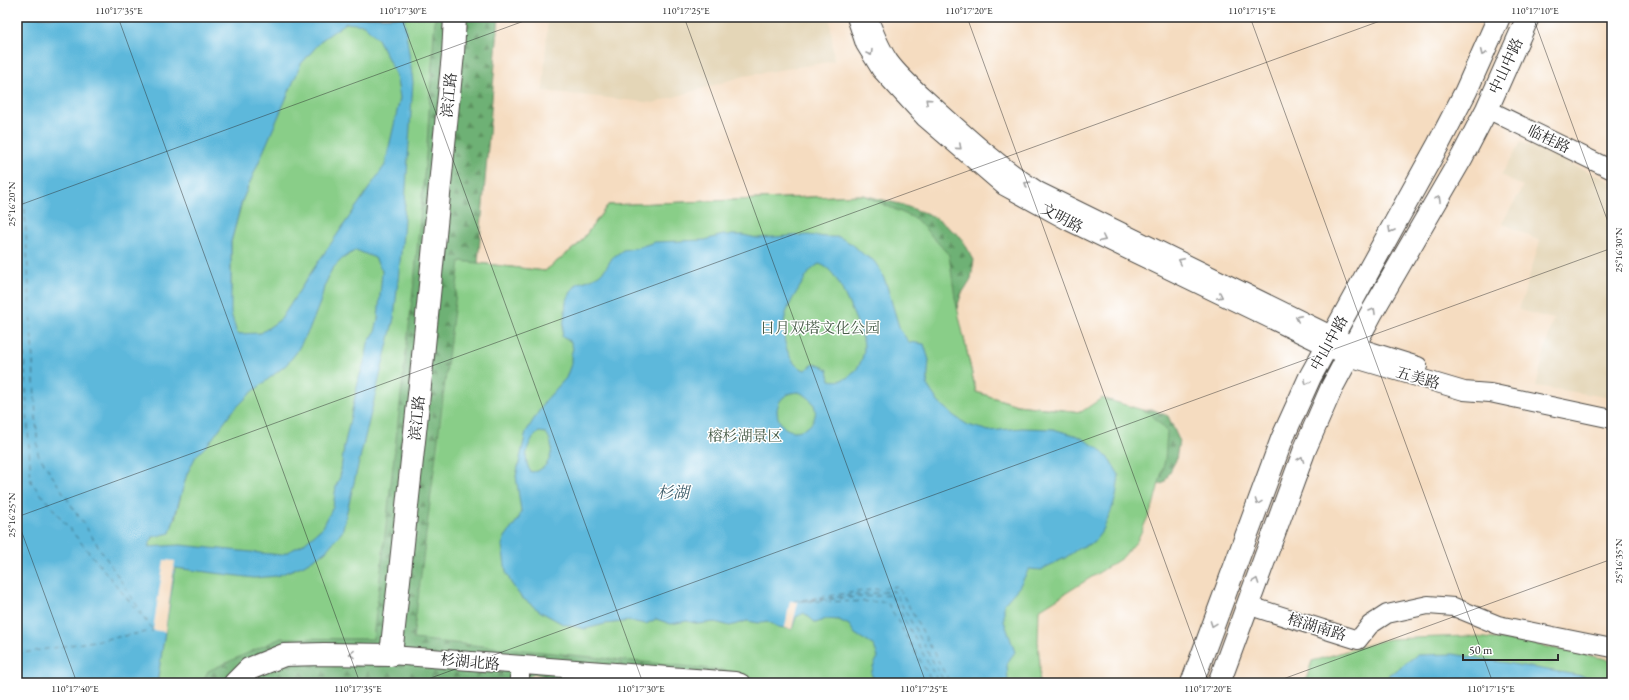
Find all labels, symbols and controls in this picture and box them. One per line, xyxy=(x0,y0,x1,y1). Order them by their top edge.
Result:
text: 110°17'35"E xyxy=(95,4,143,17)
text: 110°17'30"E xyxy=(379,4,427,17)
text: 110°17'25"E xyxy=(662,4,710,17)
text: 110°17'20"E xyxy=(945,4,993,17)
text: 110°17'15"E xyxy=(1228,4,1276,17)
text: 110°17'10"E xyxy=(1511,4,1559,17)
street label: 中山中路 xyxy=(1484,35,1527,97)
one-way arrow xyxy=(1480,48,1488,56)
one-way arrow xyxy=(866,49,873,56)
street label: 滨江路 xyxy=(437,72,460,118)
one-way arrow xyxy=(925,98,933,105)
street label: 临桂路 xyxy=(1525,120,1574,157)
one-way arrow xyxy=(954,143,961,150)
text: 25°16'20"N xyxy=(5,181,18,226)
one-way arrow xyxy=(1024,181,1031,189)
one-way arrow xyxy=(1433,195,1440,203)
street label: 文明路 xyxy=(1038,199,1087,237)
one-way arrow xyxy=(1388,226,1395,233)
text: 25°16'30"N xyxy=(1612,227,1625,272)
one-way arrow xyxy=(1099,234,1106,242)
one-way arrow xyxy=(1178,258,1185,266)
one-way arrow xyxy=(1216,291,1223,299)
one-way arrow xyxy=(1369,308,1376,315)
street label: 中山中路 xyxy=(1306,312,1351,374)
one-way arrow xyxy=(1294,315,1302,323)
park label: 日月双塔文化公园 xyxy=(760,318,880,337)
street label: 五美路 xyxy=(1394,362,1442,393)
one-way arrow xyxy=(1304,378,1312,385)
street label: 滨江路 xyxy=(405,395,428,441)
park label: 榕杉湖景区 xyxy=(707,426,783,445)
one-way arrow xyxy=(1297,455,1305,462)
water label: 杉湖 xyxy=(657,482,692,503)
text: 25°16'25"N xyxy=(5,492,18,537)
one-way arrow xyxy=(1254,499,1263,506)
text: 25°16'35"N xyxy=(1612,538,1625,583)
one-way arrow xyxy=(1251,577,1259,584)
street label: 榕湖南路 xyxy=(1286,609,1349,644)
one-way arrow xyxy=(1210,621,1218,628)
scale bar xyxy=(1463,636,1558,662)
text: 50 m xyxy=(1469,642,1493,658)
street label: 杉湖北路 xyxy=(439,649,501,674)
one-way arrow xyxy=(349,650,355,659)
text: 110°17'40"E xyxy=(51,682,99,695)
text: 110°17'35"E xyxy=(334,682,382,695)
text: 110°17'30"E xyxy=(617,682,665,695)
text: 110°17'25"E xyxy=(900,682,948,695)
text: 110°17'20"E xyxy=(1184,682,1232,695)
text: 110°17'15"E xyxy=(1467,682,1515,695)

